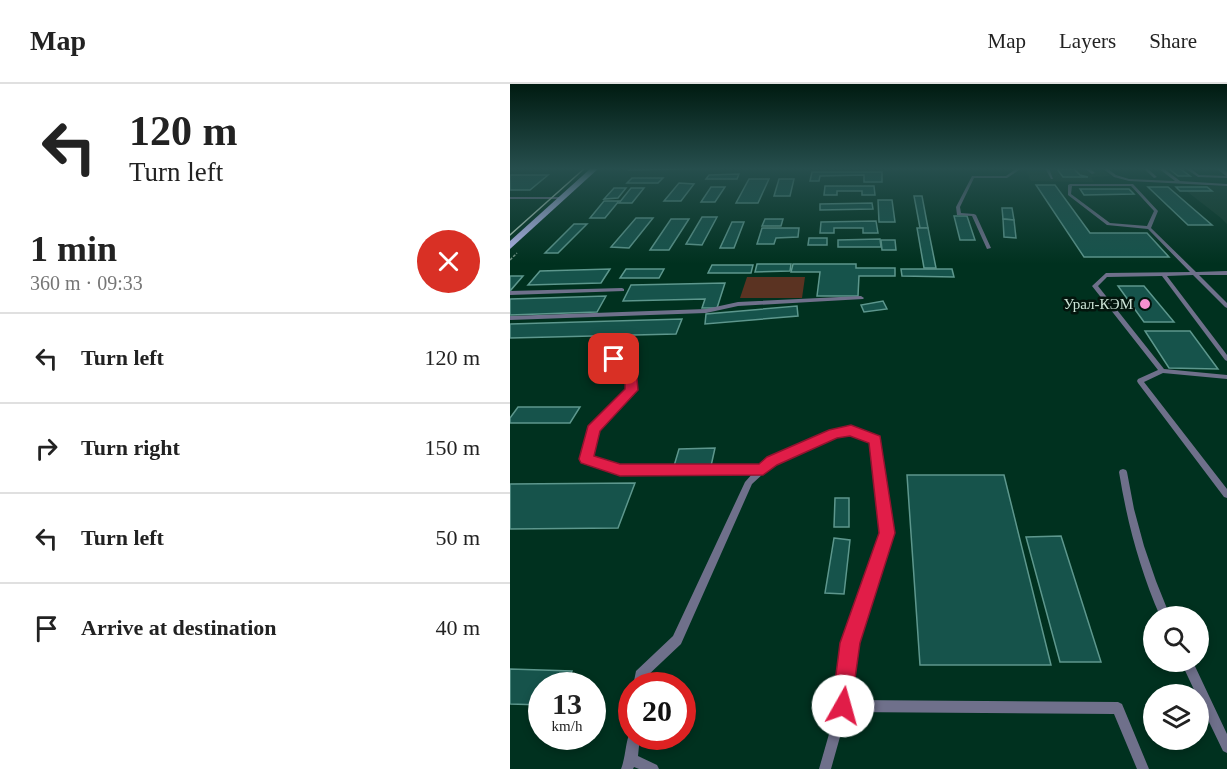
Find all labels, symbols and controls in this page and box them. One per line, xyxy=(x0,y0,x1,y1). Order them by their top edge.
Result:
text: Map xyxy=(30,25,86,56)
text: Map xyxy=(988,29,1026,53)
text: Layers xyxy=(1059,29,1116,53)
text: Share xyxy=(1149,29,1197,53)
icon: left xyxy=(30,108,108,186)
text: 120 m xyxy=(129,108,238,154)
text: Turn left xyxy=(129,157,223,187)
text: 1 min xyxy=(30,229,117,269)
button: close xyxy=(417,230,480,293)
text: 360 m · 09:33 xyxy=(30,272,143,294)
place label: Урал-КЭМ xyxy=(1064,296,1133,312)
marker: Урал-КЭМ xyxy=(1138,297,1152,311)
pin xyxy=(588,333,639,384)
icon: left xyxy=(30,342,63,375)
icon: arrive xyxy=(597,342,630,375)
text: Turn left xyxy=(81,345,164,370)
text: 120 m xyxy=(424,345,480,370)
icon: right xyxy=(30,432,63,465)
text: Turn right xyxy=(81,435,180,460)
text: 150 m xyxy=(424,435,480,460)
icon: left xyxy=(30,522,63,555)
text: Turn left xyxy=(81,525,164,550)
text: 50 m xyxy=(435,525,480,550)
map controls xyxy=(1143,606,1209,750)
button: search xyxy=(1143,606,1209,672)
icon: arrive xyxy=(30,612,63,645)
text: Arrive at destination xyxy=(81,615,277,640)
text: 40 m xyxy=(435,615,480,640)
speed limit sign: 20 xyxy=(618,672,696,750)
position arrow xyxy=(811,674,875,738)
button: layers xyxy=(1143,684,1209,750)
text: 13 xyxy=(552,687,582,720)
text: km/h xyxy=(552,718,582,734)

